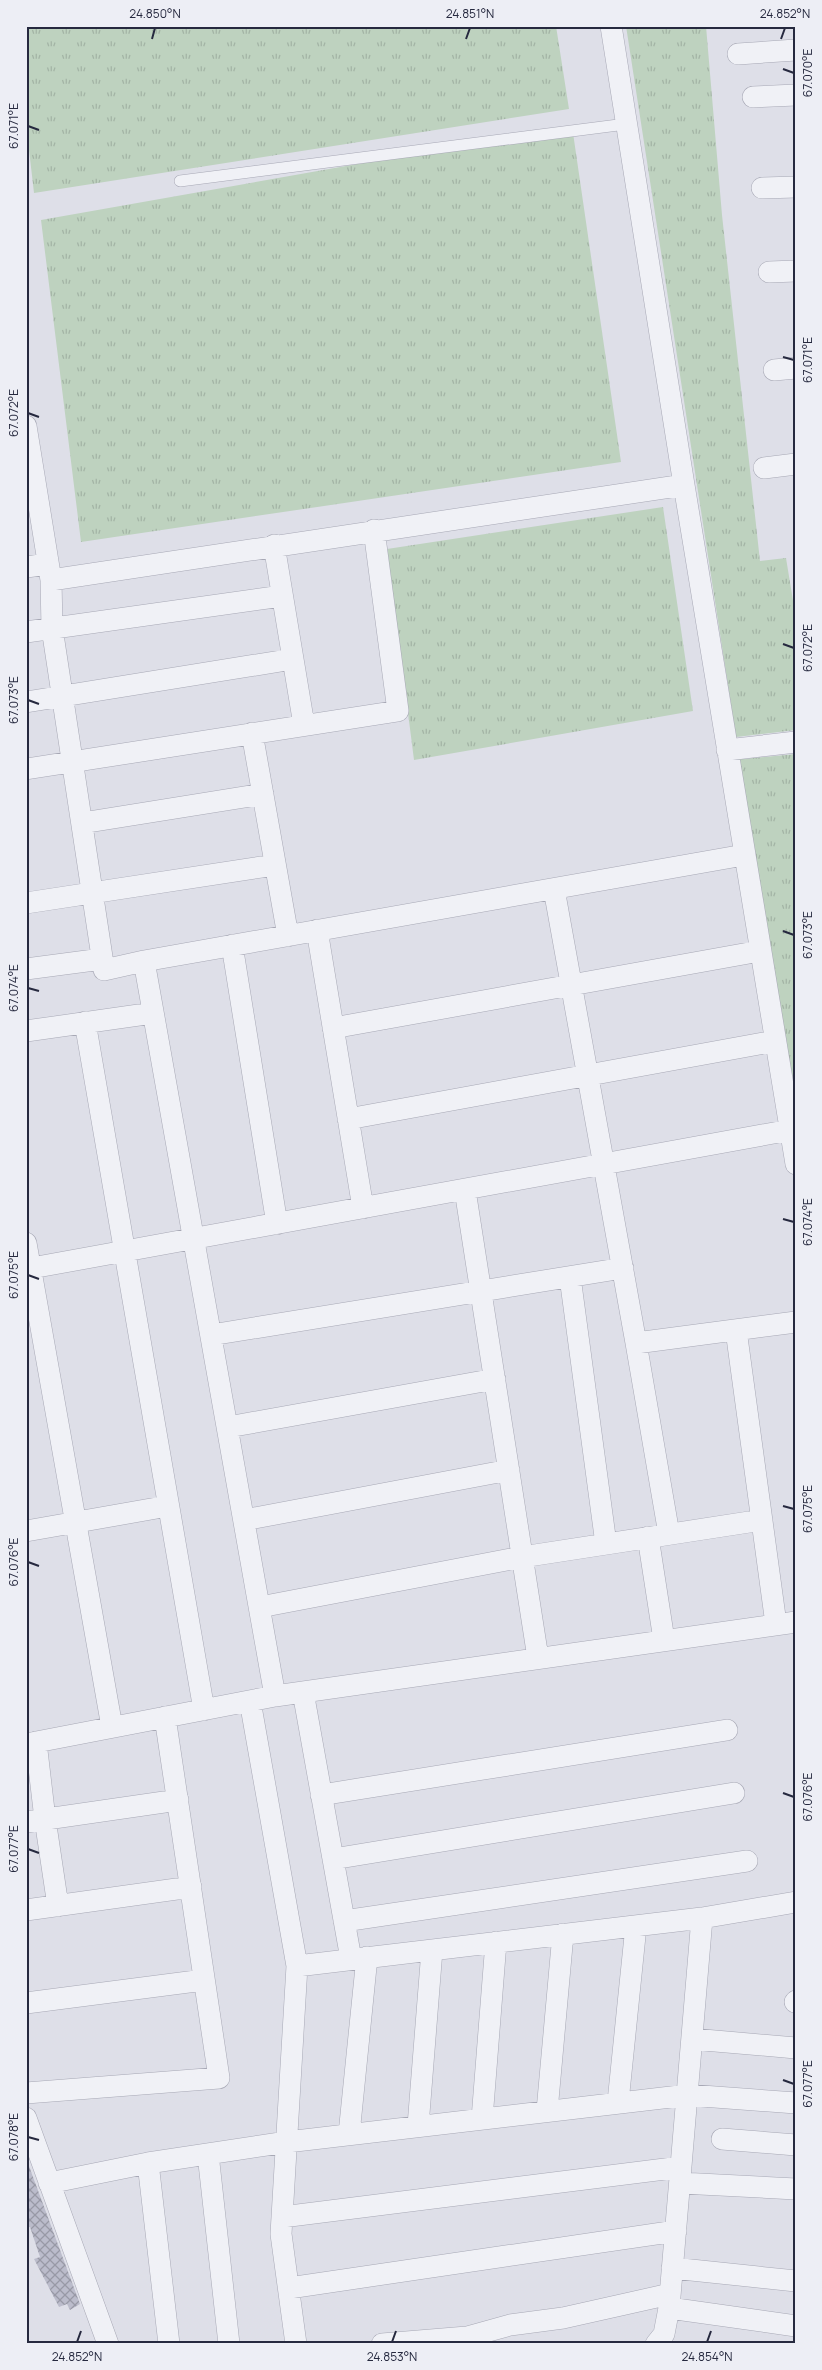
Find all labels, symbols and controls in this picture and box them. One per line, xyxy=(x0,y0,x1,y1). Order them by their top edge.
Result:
text: 24.850°N xyxy=(129,5,181,22)
text: 24.851°N xyxy=(446,5,494,22)
text: 24.852°N xyxy=(760,5,810,22)
text: 67.070°E xyxy=(799,49,816,97)
text: 67.071°E xyxy=(5,103,22,149)
text: 67.071°E xyxy=(799,337,816,383)
text: 67.072°E xyxy=(5,389,22,437)
text: 67.072°E xyxy=(799,624,816,672)
text: 67.073°E xyxy=(5,676,22,724)
text: 67.073°E xyxy=(799,911,816,959)
text: 67.074°E xyxy=(5,964,22,1012)
text: 67.074°E xyxy=(799,1198,816,1246)
text: 67.075°E xyxy=(5,1251,22,1299)
text: 67.075°E xyxy=(799,1485,816,1533)
text: 67.076°E xyxy=(5,1537,22,1586)
text: 67.076°E xyxy=(799,1772,816,1821)
text: 67.077°E xyxy=(5,1825,22,1873)
text: 67.077°E xyxy=(799,2060,816,2108)
text: 67.078°E xyxy=(5,2113,22,2161)
text: 24.852°N xyxy=(52,2348,102,2365)
text: 24.853°N xyxy=(367,2348,417,2365)
text: 24.854°N xyxy=(681,2348,733,2365)

